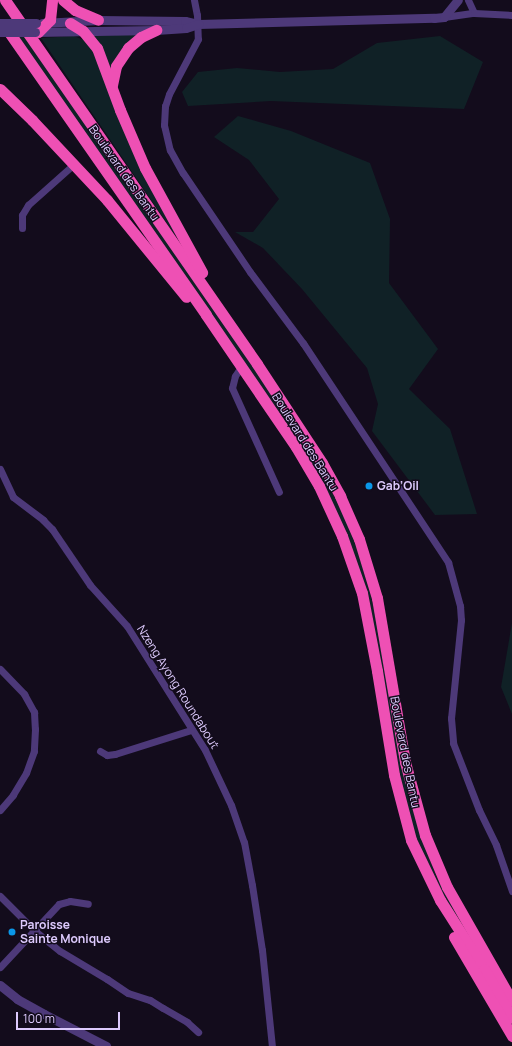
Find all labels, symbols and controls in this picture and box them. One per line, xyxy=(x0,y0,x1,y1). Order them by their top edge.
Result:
street label: Boulevard des Bantu xyxy=(86,123,162,223)
street label: Boulevard des Bantu xyxy=(269,390,341,494)
place label: Gab’Oil xyxy=(377,479,419,493)
marker: Gab’Oil xyxy=(364,481,374,491)
street label: Nzeng Ayong Roundabout xyxy=(134,622,222,752)
street label: Boulevard des Bantu xyxy=(387,695,423,809)
place label: Paroisse Sainte Monique xyxy=(20,918,111,946)
marker: Paroisse Sainte Monique xyxy=(7,927,17,937)
scale bar xyxy=(18,1004,122,1030)
text: 100 m xyxy=(23,1010,55,1027)

